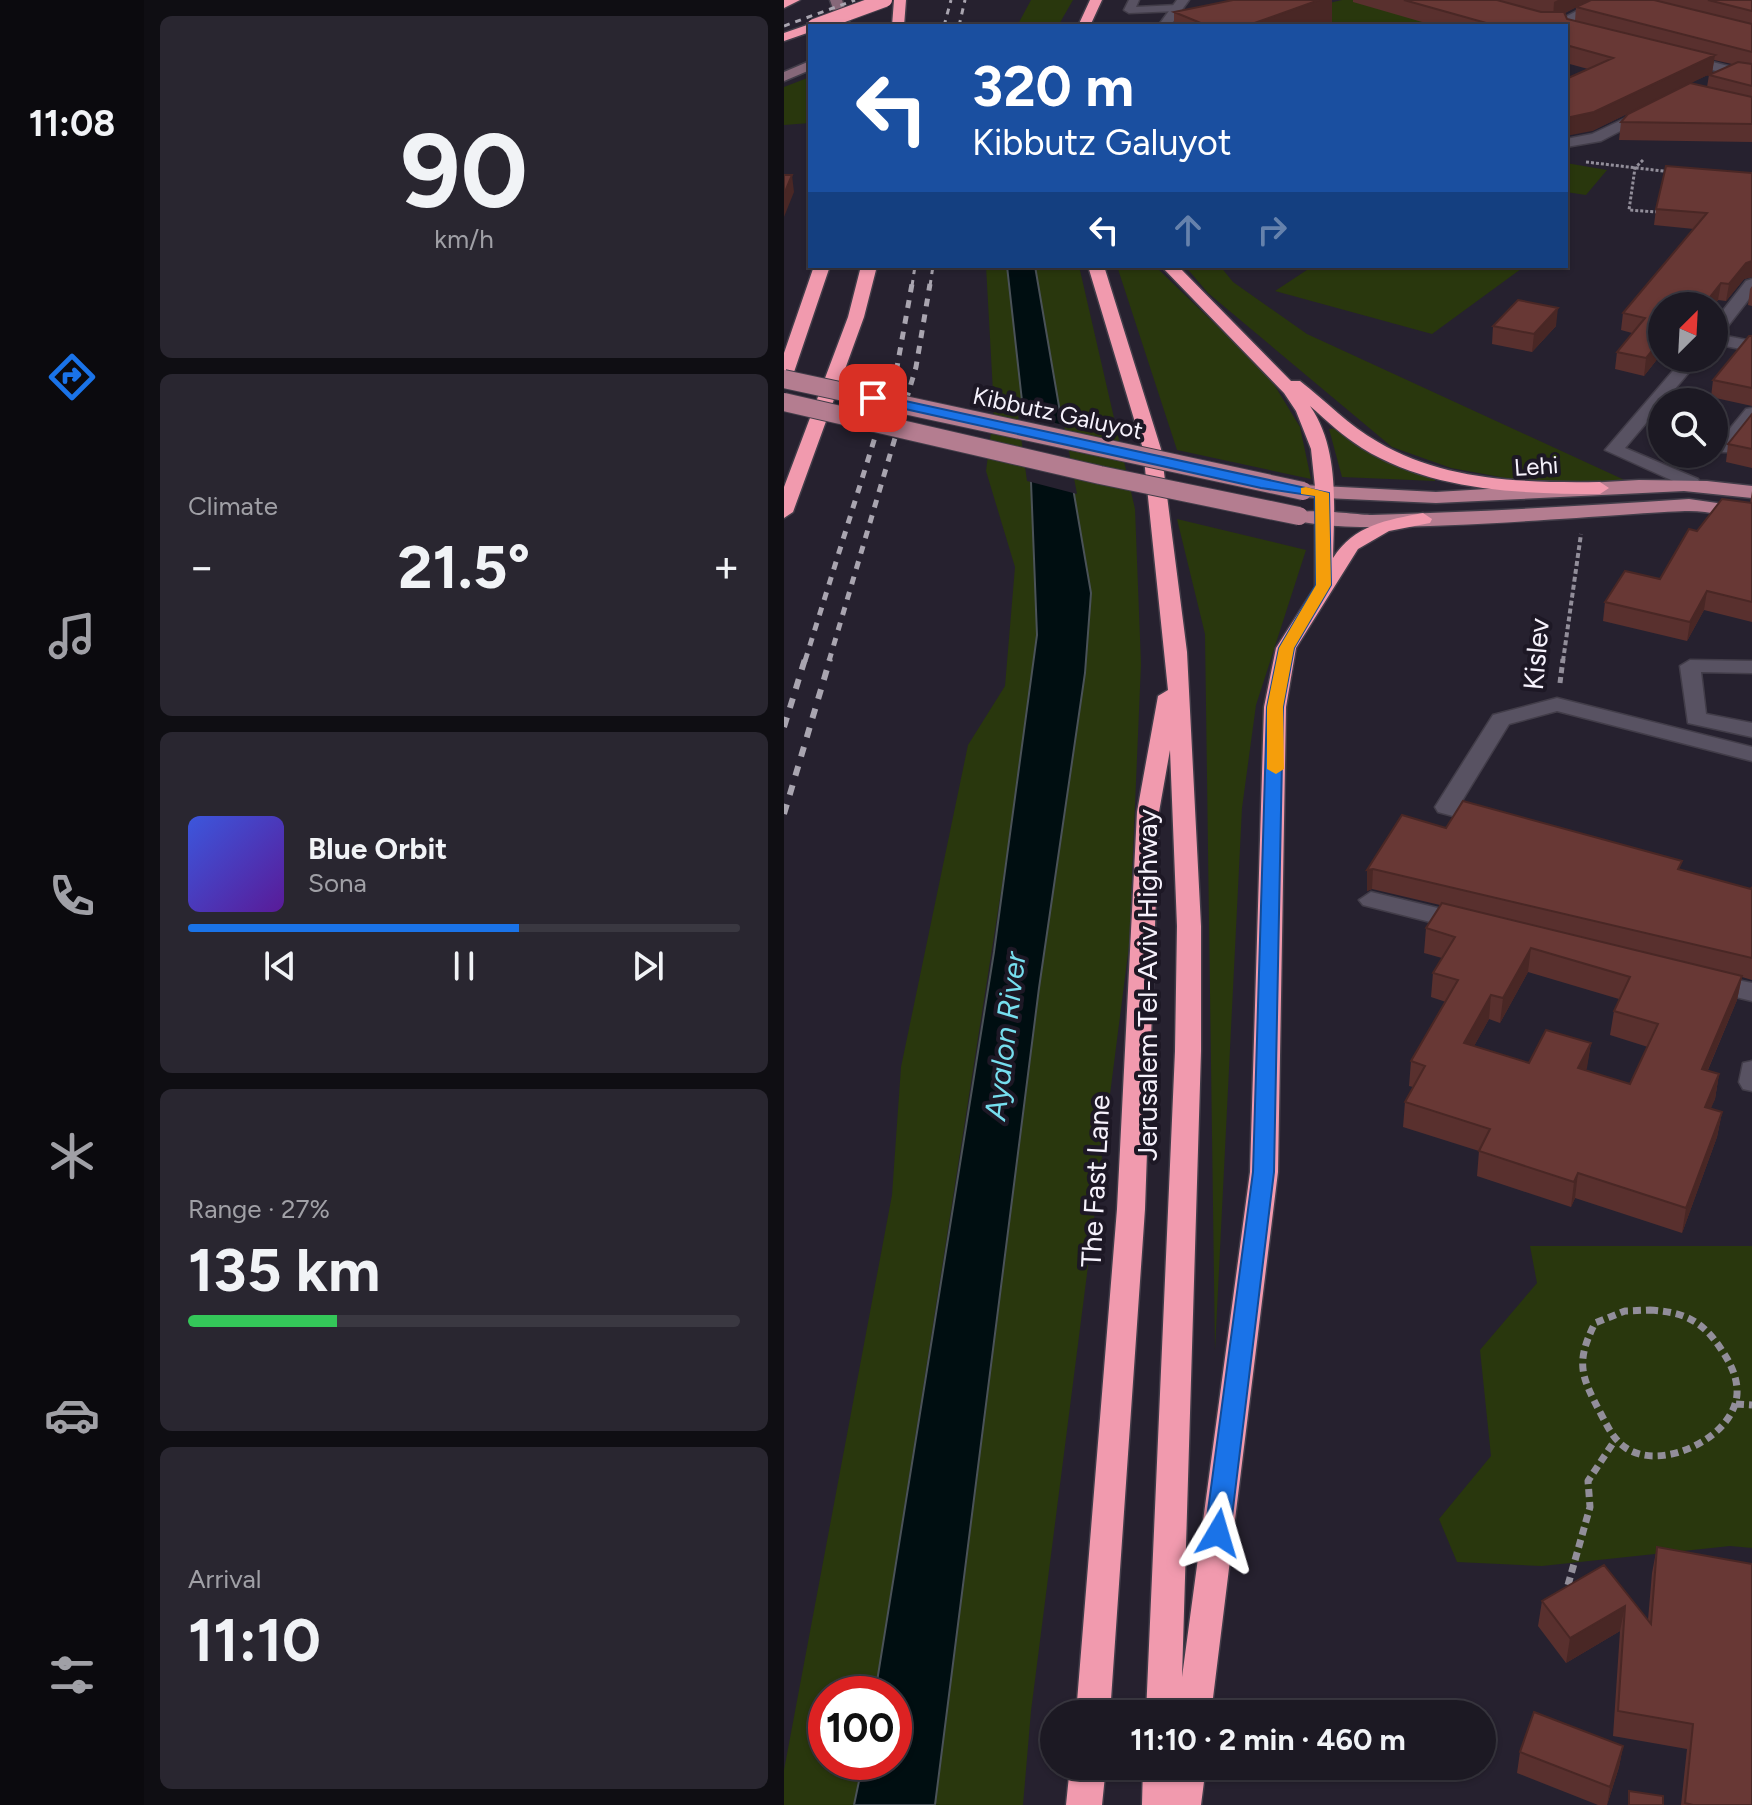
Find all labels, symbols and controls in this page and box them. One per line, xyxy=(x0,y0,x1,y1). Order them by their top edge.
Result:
text: 320 m xyxy=(972,53,1134,120)
icon: left xyxy=(840,56,944,160)
text: 11:08 xyxy=(29,102,115,145)
text: 90 xyxy=(400,108,528,233)
text: Kibbutz Galuyot xyxy=(972,121,1232,164)
icon: left xyxy=(1082,208,1126,252)
icon: ahead xyxy=(1166,208,1210,252)
icon: right xyxy=(1250,208,1294,252)
text: km/h xyxy=(434,223,494,255)
north arrow xyxy=(1648,292,1728,372)
map controls xyxy=(1648,292,1728,468)
icon: directions xyxy=(44,349,100,405)
pin xyxy=(839,364,907,432)
icon: arrive xyxy=(851,376,895,420)
street label: Kibbutz Galuyot xyxy=(970,381,1146,445)
button: search xyxy=(1648,388,1728,468)
street label: Lehi xyxy=(1513,450,1559,482)
text: Climate xyxy=(188,490,278,522)
text: 21.5° xyxy=(398,531,530,603)
text: − xyxy=(188,540,215,593)
text: + xyxy=(713,540,740,593)
icon: music xyxy=(44,608,100,664)
street label: Kislev xyxy=(1516,616,1556,691)
street label: Jerusalem Tel-Aviv Highway xyxy=(1130,809,1164,1161)
text: Blue Orbit xyxy=(308,830,447,867)
text: Sona xyxy=(308,867,367,899)
icon: phone xyxy=(44,868,100,924)
icon: previous xyxy=(258,944,302,988)
icon: pause xyxy=(442,944,486,988)
icon: next xyxy=(626,944,670,988)
water label: Ayalon River xyxy=(976,948,1034,1123)
street label: The Fast Lane xyxy=(1073,1094,1117,1268)
icon: climate xyxy=(44,1128,100,1184)
text: Range · 27% xyxy=(188,1193,330,1225)
text: 135 km xyxy=(188,1234,380,1306)
icon: car xyxy=(44,1387,100,1443)
position arrow xyxy=(1176,1491,1260,1575)
text: Arrival xyxy=(188,1563,261,1595)
text: 11:10 xyxy=(188,1604,321,1676)
icon: filters xyxy=(44,1647,100,1703)
speed limit sign: 100 xyxy=(808,1676,912,1780)
text: 11:10 · 2 min · 460 m xyxy=(1130,1721,1406,1758)

